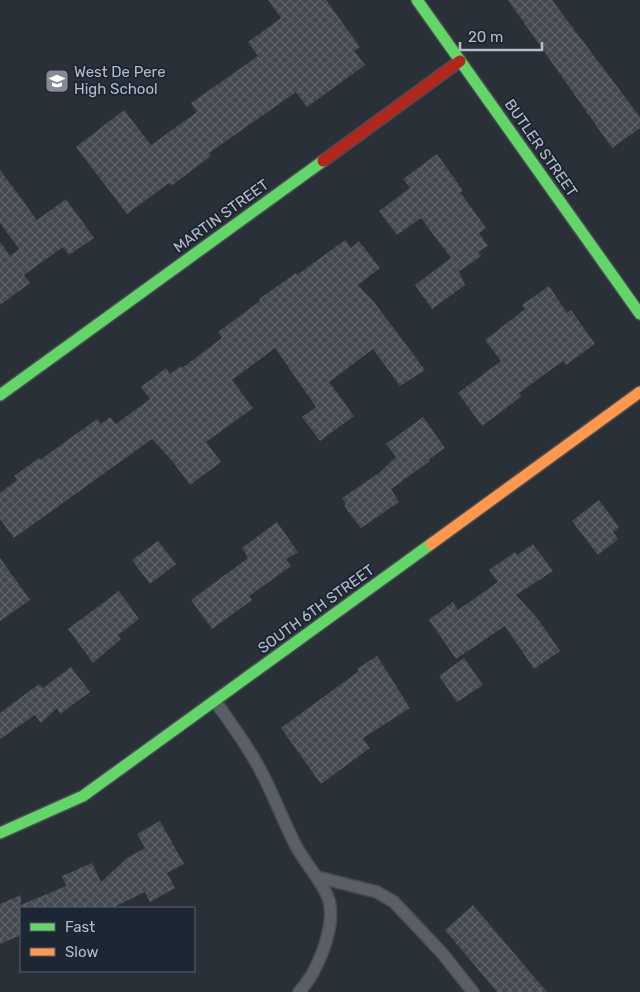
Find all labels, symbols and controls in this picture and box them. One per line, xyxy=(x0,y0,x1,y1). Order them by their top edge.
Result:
scale bar xyxy=(460,20,542,52)
text: 20 m xyxy=(468,28,503,46)
place label: West De Pere High School xyxy=(74,63,166,98)
school or university icon: West De Pere High School xyxy=(44,68,70,94)
street label: BUTLER STREET xyxy=(501,96,581,200)
street label: MARTIN STREET xyxy=(170,175,272,257)
street label: SOUTH 6TH STREET xyxy=(254,561,378,657)
legend xyxy=(20,907,195,972)
text: Fast xyxy=(65,918,95,936)
text: Slow xyxy=(65,943,98,961)

